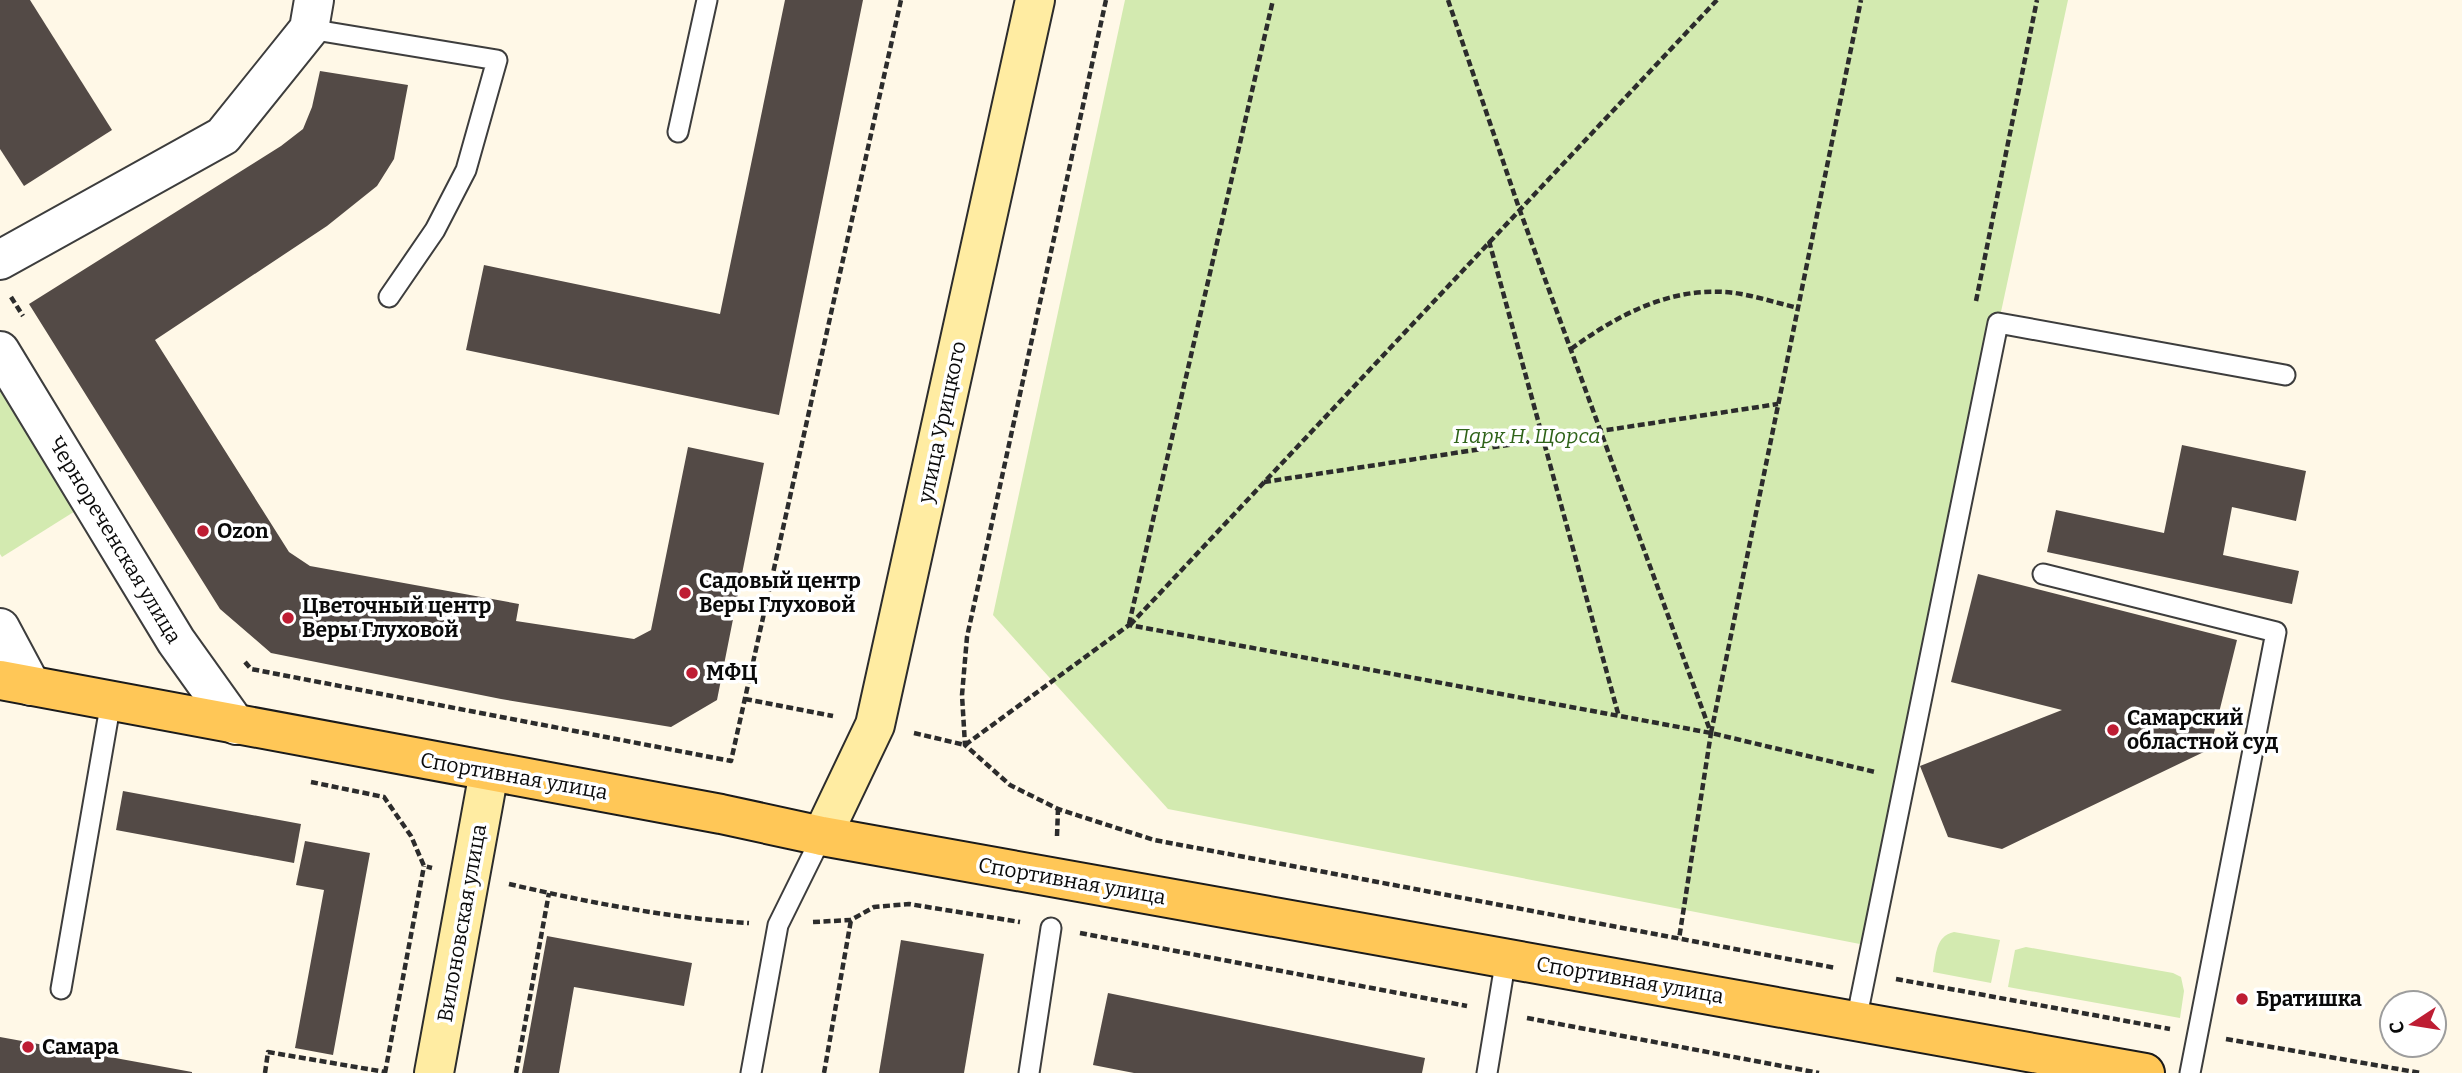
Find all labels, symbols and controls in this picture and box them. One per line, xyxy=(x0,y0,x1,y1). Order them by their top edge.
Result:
street label: улица Урицкого xyxy=(912,339,972,506)
park label: Парк Н. Щорса xyxy=(1453,423,1601,449)
street label: Чернореченская улица xyxy=(43,432,187,649)
place label: Ozon xyxy=(217,518,269,544)
marker: Ozon xyxy=(195,523,211,539)
place label: Садовый центр Веры Глуховой xyxy=(699,568,861,618)
marker: Садовый центр Веры Глуховой xyxy=(677,585,693,601)
place label: Цветочный центр Веры Глуховой xyxy=(302,593,492,643)
marker: Цветочный центр Веры Глуховой xyxy=(280,610,296,626)
place label: МФЦ xyxy=(706,660,758,686)
marker: МФЦ xyxy=(684,665,700,681)
place label: Самарский областной суд xyxy=(2127,705,2279,755)
marker: Самарский областной суд xyxy=(2105,722,2121,738)
street label: Спортивная улица xyxy=(418,747,610,805)
street label: Вилоновская улица xyxy=(432,821,492,1024)
street label: Спортивная улица xyxy=(976,852,1168,910)
street label: Спортивная улица xyxy=(1534,951,1726,1009)
place label: Братишка xyxy=(2256,986,2362,1012)
north arrow xyxy=(2378,989,2448,1059)
marker: Братишка xyxy=(2234,991,2250,1007)
text: С xyxy=(2384,1019,2409,1036)
place label: Самара xyxy=(42,1034,119,1060)
marker: Самара xyxy=(20,1039,36,1055)

